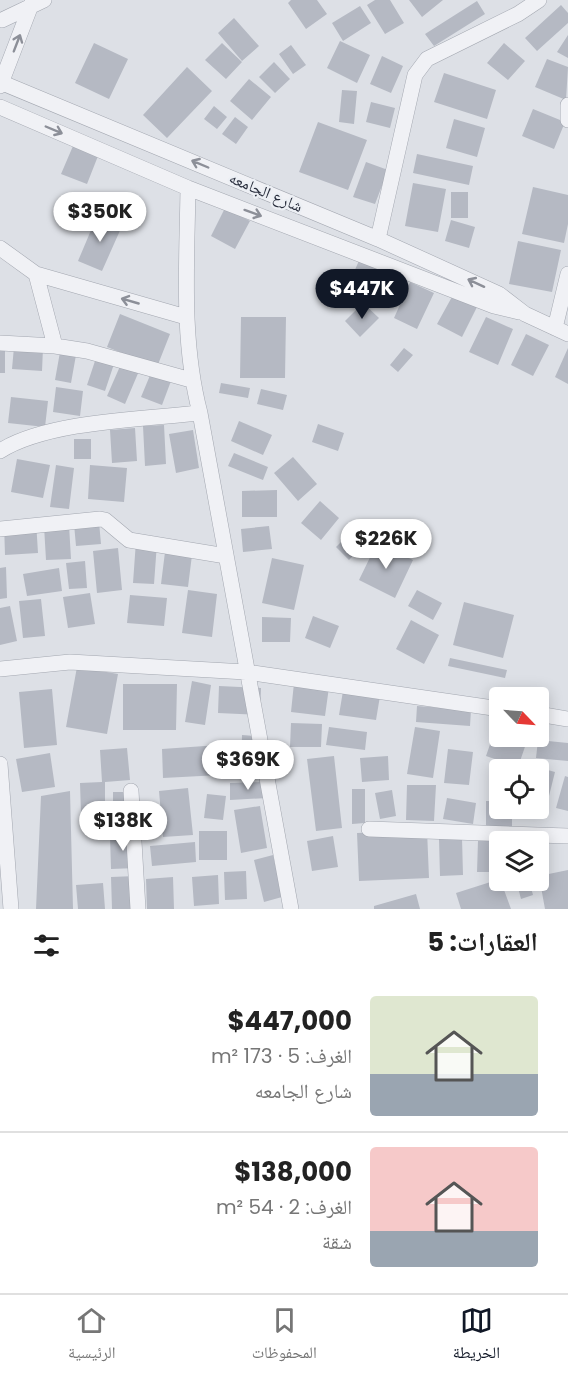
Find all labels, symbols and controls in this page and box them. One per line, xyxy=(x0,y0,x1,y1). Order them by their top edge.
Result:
one-way arrow xyxy=(12,34,23,53)
one-way arrow xyxy=(44,125,62,137)
one-way arrow xyxy=(191,158,210,169)
street label: شارع الجامعه xyxy=(226,166,306,218)
pin: $350K xyxy=(58,192,142,243)
text: $350K xyxy=(67,197,133,225)
one-way arrow xyxy=(244,208,262,219)
pin: $447K xyxy=(320,269,404,320)
text: $447K xyxy=(330,274,394,302)
one-way arrow xyxy=(467,277,485,289)
one-way arrow xyxy=(121,295,140,306)
pin: $226K xyxy=(344,519,428,570)
text: $226K xyxy=(355,524,417,552)
north arrow xyxy=(489,687,549,747)
map controls xyxy=(489,687,549,891)
pin: $369K xyxy=(206,740,290,791)
text: $369K xyxy=(216,745,280,773)
button: locate xyxy=(489,759,549,819)
pin: $138K xyxy=(81,801,165,852)
text: $138K xyxy=(93,806,153,834)
button: layers xyxy=(489,831,549,891)
text: العقارات: 5 xyxy=(427,924,538,960)
icon: filters xyxy=(30,929,63,962)
text: $447,000 xyxy=(227,1003,352,1039)
icon: home xyxy=(418,1020,490,1092)
text: الغرف: 5 · 173 m² xyxy=(211,1042,352,1070)
text: شارع الجامعه xyxy=(255,1077,352,1105)
text: $138,000 xyxy=(234,1154,352,1190)
icon: home xyxy=(418,1171,490,1243)
text: الغرف: 2 · 54 m² xyxy=(216,1193,352,1221)
text: شقة xyxy=(322,1228,352,1256)
tab: الرئيسية xyxy=(68,1304,116,1368)
tab: المحفوظات xyxy=(252,1304,317,1368)
tab: الخريطة xyxy=(453,1304,500,1368)

